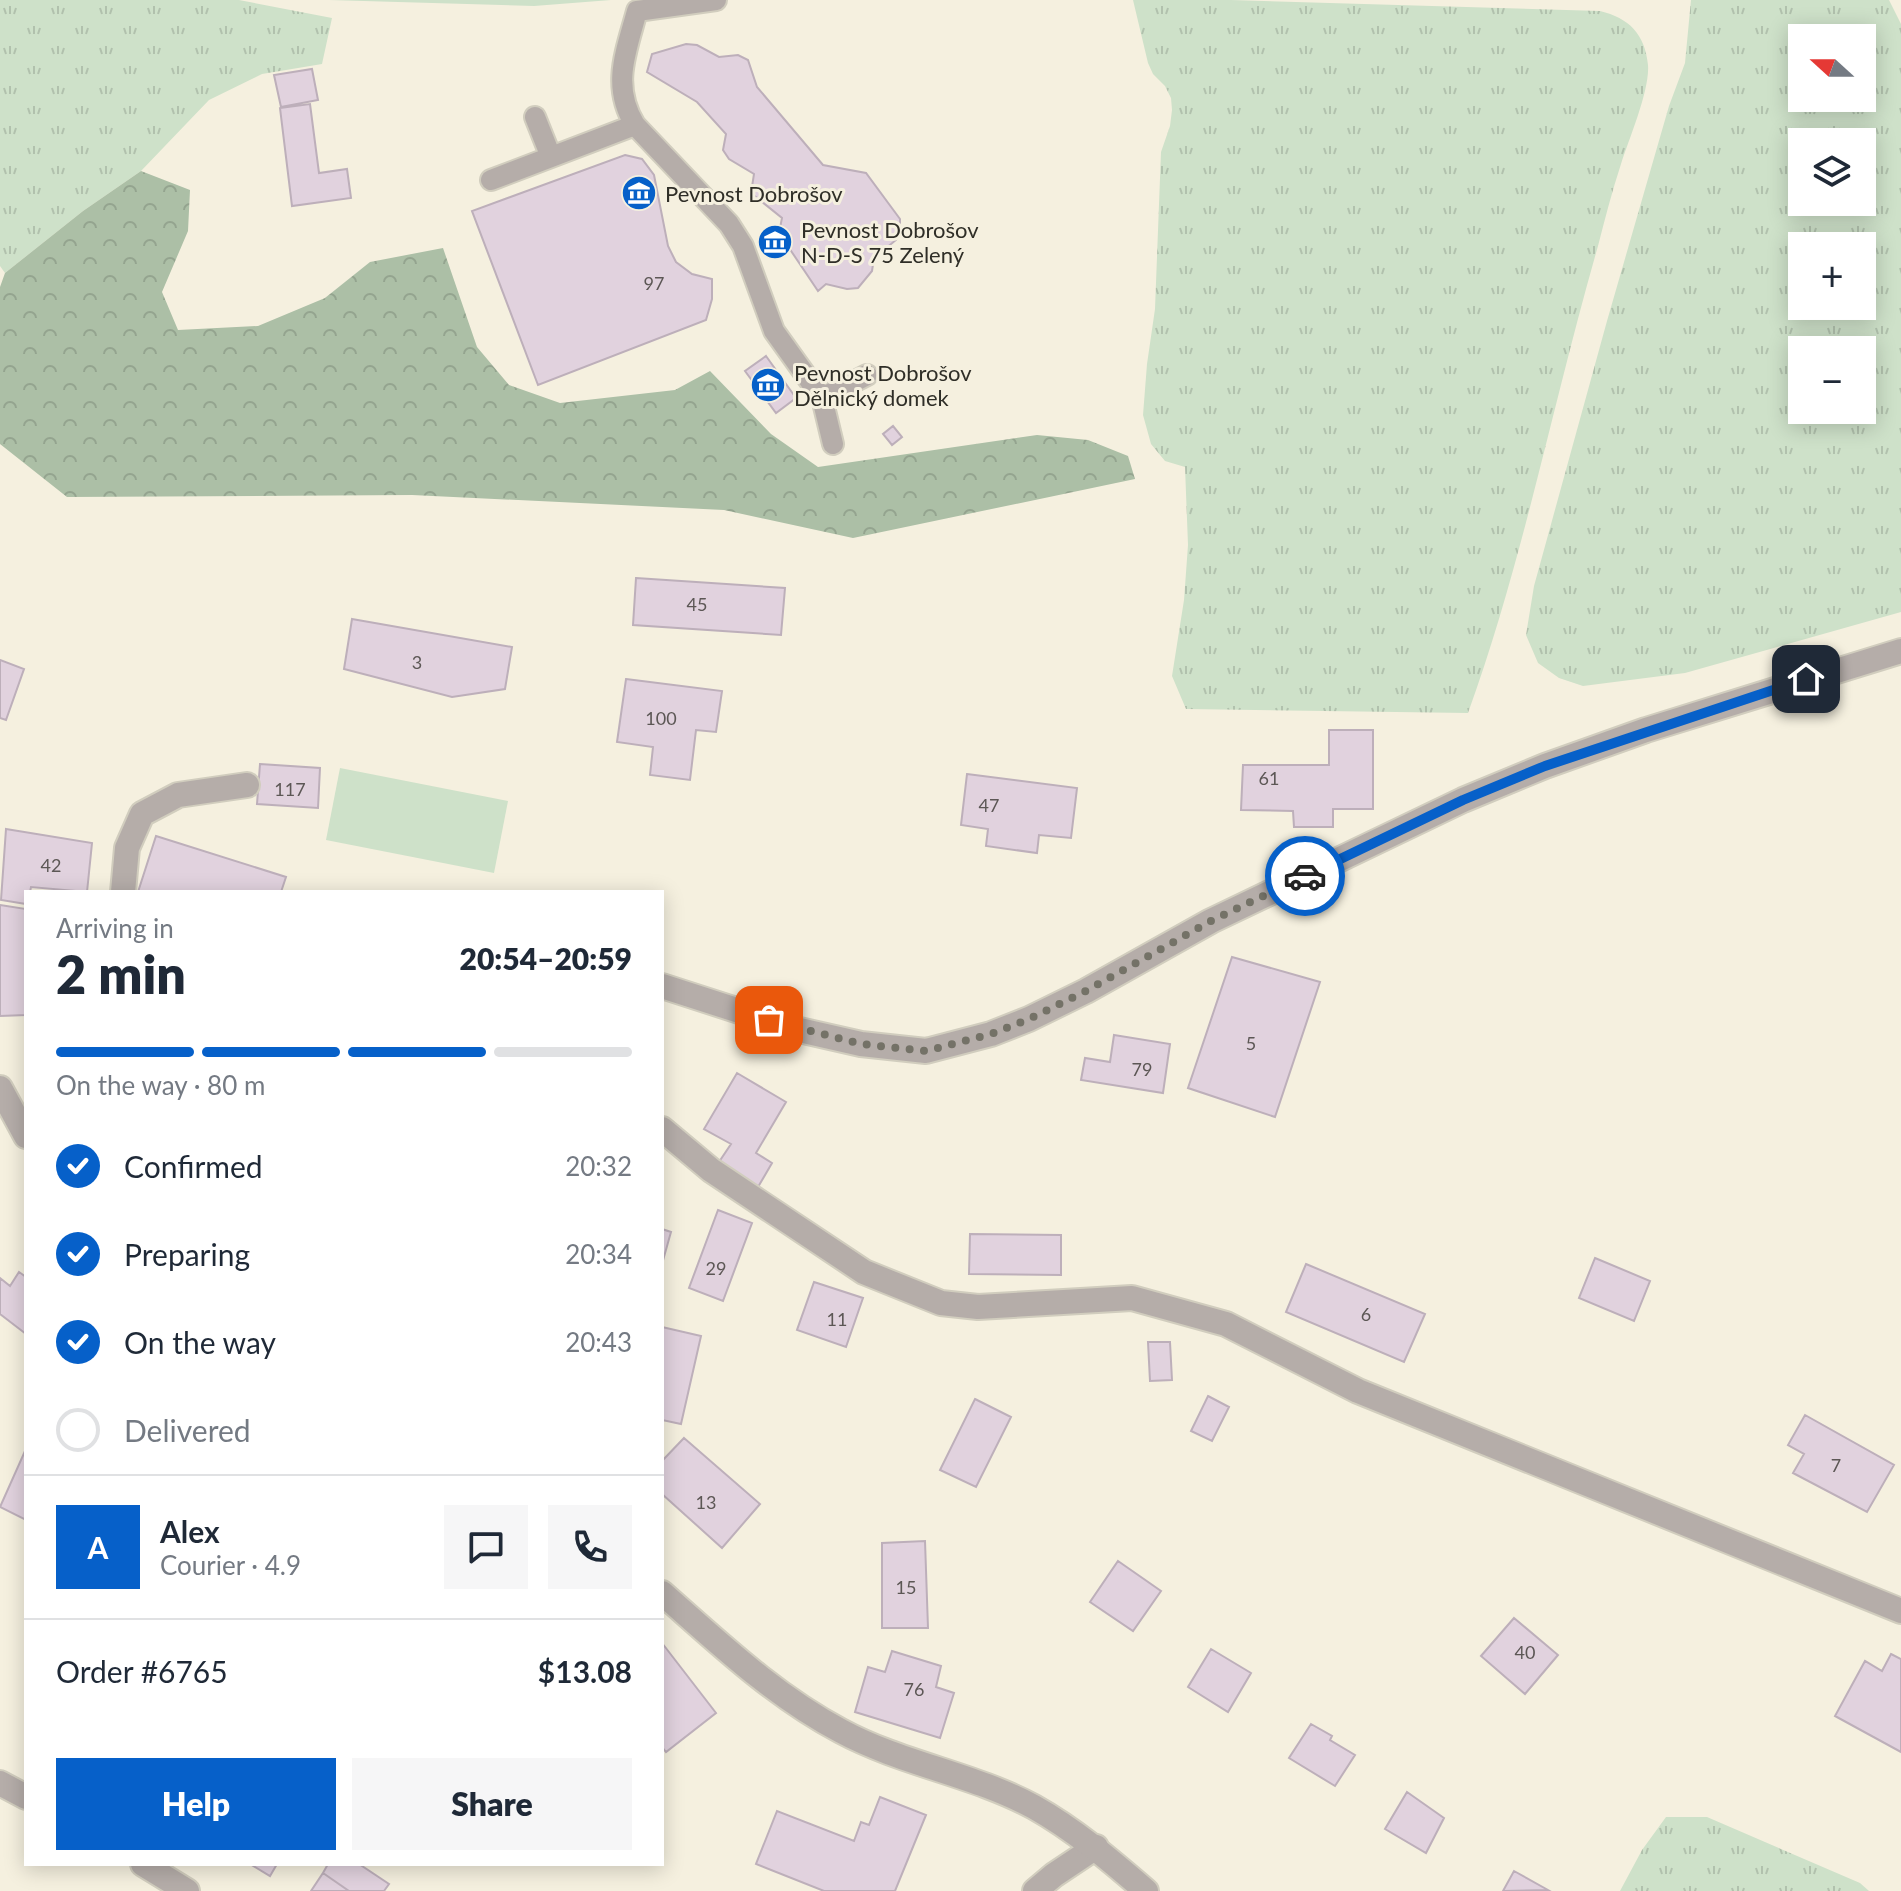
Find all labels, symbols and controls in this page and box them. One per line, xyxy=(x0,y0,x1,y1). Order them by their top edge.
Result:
north arrow xyxy=(1788,24,1876,112)
map controls xyxy=(1788,24,1876,424)
button: layers xyxy=(1788,128,1876,216)
museum icon: Pevnost Dobrošov xyxy=(620,174,658,212)
place label: Pevnost Dobrošov xyxy=(665,180,843,207)
place label: Pevnost Dobrošov N-D-S 75 Zelený xyxy=(801,216,979,268)
museum icon: Pevnost Dobrošov N-D-S 75 Zelený xyxy=(756,223,794,261)
button: + xyxy=(1788,232,1876,320)
house number: 97 xyxy=(644,272,664,294)
button: − xyxy=(1788,336,1876,424)
place label: Pevnost Dobrošov Dělnický domek xyxy=(794,359,972,411)
museum icon: Pevnost Dobrošov Dělnický domek xyxy=(749,366,787,404)
house number: 45 xyxy=(687,593,707,615)
pin xyxy=(1772,645,1840,713)
house number: 3 xyxy=(412,651,422,673)
icon: home xyxy=(1784,657,1828,701)
house number: 100 xyxy=(645,707,677,729)
house number: 61 xyxy=(1259,767,1279,789)
house number: 117 xyxy=(274,778,306,800)
house number: 47 xyxy=(979,794,999,816)
courier xyxy=(1265,836,1345,916)
house number: 42 xyxy=(41,854,61,876)
icon: car xyxy=(1283,854,1327,898)
text: Arriving in xyxy=(56,912,174,944)
text: 20:54–20:59 xyxy=(459,940,632,976)
text: 2 min xyxy=(56,943,186,1005)
pin xyxy=(735,986,803,1054)
icon: bag xyxy=(747,998,791,1042)
house number: 5 xyxy=(1246,1032,1256,1054)
house number: 79 xyxy=(1132,1058,1152,1080)
text: On the way · 80 m xyxy=(56,1069,265,1101)
icon: check xyxy=(56,1144,100,1188)
text: Confirmed xyxy=(124,1148,263,1184)
text: 20:32 xyxy=(565,1150,632,1182)
icon: check xyxy=(56,1232,100,1276)
text: Preparing xyxy=(124,1236,250,1272)
text: 20:34 xyxy=(565,1238,632,1270)
house number: 29 xyxy=(706,1257,726,1279)
house number: 6 xyxy=(1361,1303,1371,1325)
house number: 11 xyxy=(827,1308,847,1330)
icon: check xyxy=(56,1320,100,1364)
text: On the way xyxy=(124,1324,276,1360)
text: 20:43 xyxy=(565,1326,632,1358)
text: Delivered xyxy=(124,1412,251,1448)
house number: 7 xyxy=(1831,1454,1841,1476)
house number: 13 xyxy=(696,1491,716,1513)
button: chat xyxy=(444,1505,528,1589)
button: phone xyxy=(548,1505,632,1589)
text: Alex xyxy=(160,1513,220,1549)
text: A xyxy=(88,1529,108,1565)
text: Courier · 4.9 xyxy=(160,1549,301,1581)
house number: 15 xyxy=(896,1576,916,1598)
house number: 40 xyxy=(1515,1641,1535,1663)
text: Order #6765 xyxy=(56,1653,228,1689)
text: $13.08 xyxy=(538,1653,632,1689)
house number: 76 xyxy=(904,1678,924,1700)
button: Help xyxy=(56,1758,336,1850)
button: Share xyxy=(352,1758,632,1850)

